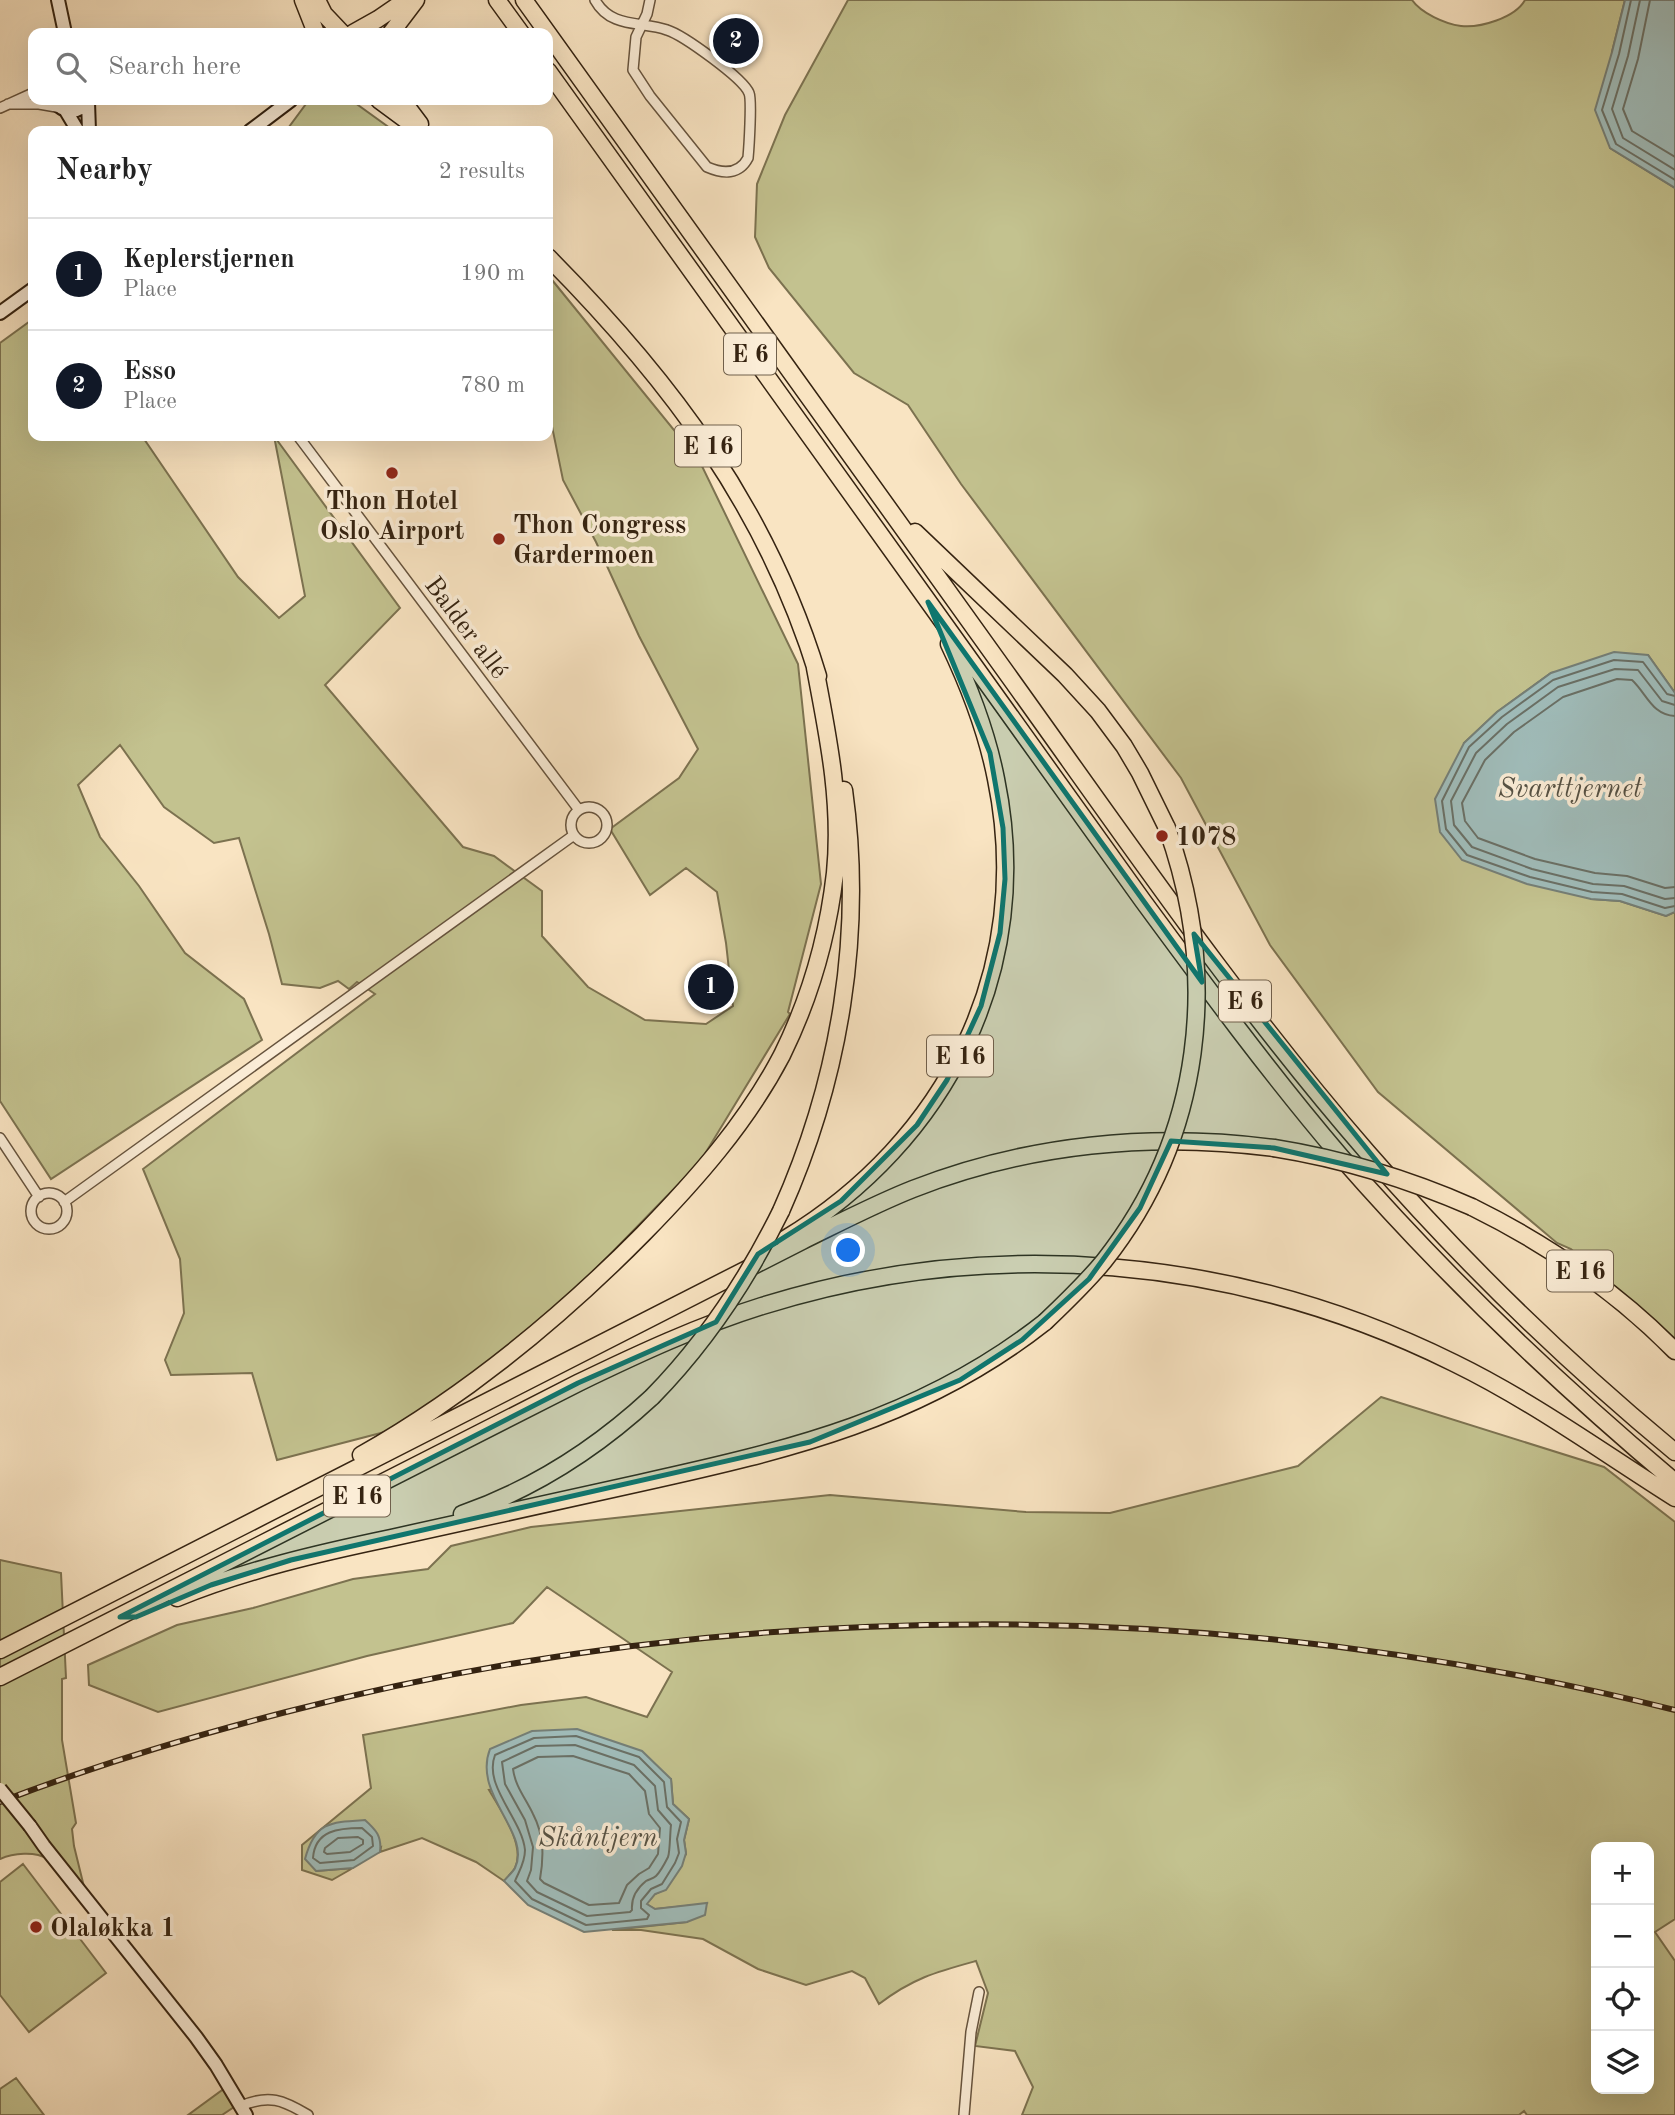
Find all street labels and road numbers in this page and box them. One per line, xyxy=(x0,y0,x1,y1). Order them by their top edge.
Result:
road number: E 6 xyxy=(724,334,776,374)
road number: E 16 xyxy=(675,426,741,466)
street label: Balder allé xyxy=(419,572,512,684)
road number: E 6 xyxy=(1219,981,1271,1021)
road number: E 16 xyxy=(927,1036,993,1076)
road number: E 16 xyxy=(1547,1251,1613,1292)
road number: E 16 xyxy=(324,1476,390,1516)

